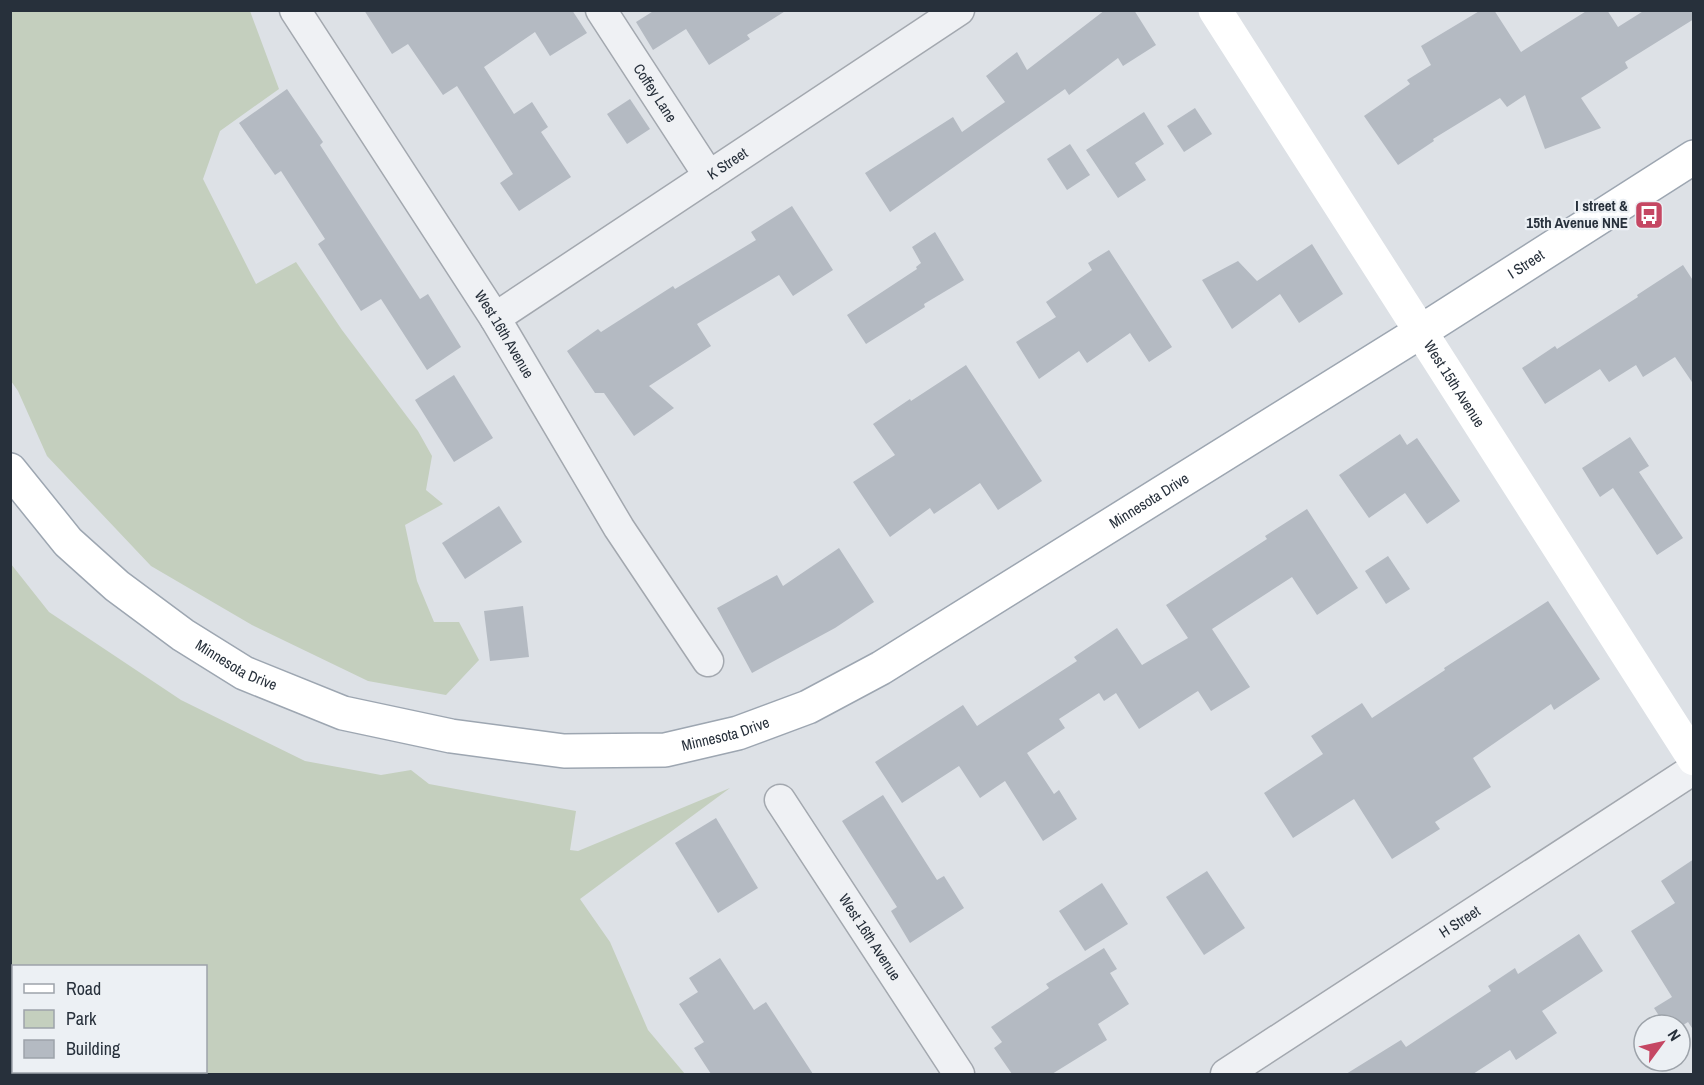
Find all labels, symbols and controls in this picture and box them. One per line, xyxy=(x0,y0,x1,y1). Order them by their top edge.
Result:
street label: Coffey Lane xyxy=(629,59,682,126)
street label: K Street xyxy=(703,142,752,184)
place label: I street & 15th Avenue NNE xyxy=(1526,195,1628,233)
bus stop icon: I street & 15th Avenue NNE xyxy=(1633,199,1665,231)
street label: I Street xyxy=(1503,244,1549,283)
street label: West 16th Avenue xyxy=(470,286,539,382)
street label: West 15th Avenue xyxy=(1419,336,1490,431)
street label: Minnesota Drive xyxy=(1105,468,1193,533)
street label: Minnesota Drive xyxy=(192,634,281,695)
street label: Minnesota Drive xyxy=(679,711,772,756)
street label: West 16th Avenue xyxy=(834,890,906,985)
street label: H Street xyxy=(1435,900,1485,942)
legend xyxy=(12,965,207,1073)
text: Road xyxy=(66,976,101,1001)
text: Park xyxy=(66,1006,97,1031)
north arrow xyxy=(1632,1013,1692,1073)
text: N xyxy=(1663,1025,1686,1045)
text: Building xyxy=(66,1036,121,1061)

